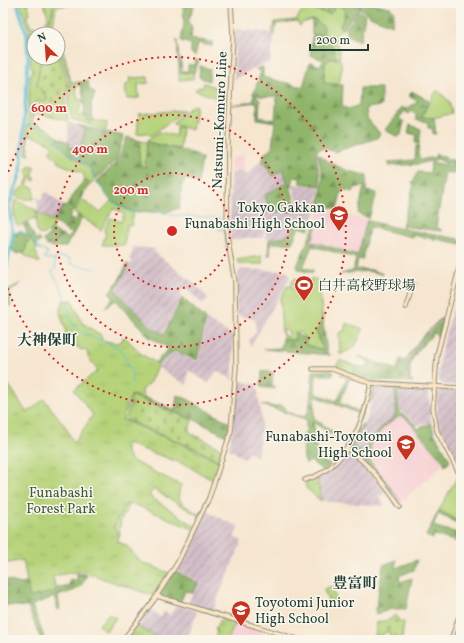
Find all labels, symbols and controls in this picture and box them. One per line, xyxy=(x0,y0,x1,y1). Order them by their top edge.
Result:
north arrow xyxy=(26,26,66,66)
scale bar xyxy=(310,26,368,52)
text: N xyxy=(36,30,49,47)
text: 200 m xyxy=(316,33,350,49)
street label: Natsumi-Komuro Line xyxy=(209,50,232,189)
text: 600 m xyxy=(31,101,67,117)
text: 400 m xyxy=(72,142,108,158)
text: 200 m xyxy=(113,183,149,199)
place label: Tokyo Gakkan Funabashi High School xyxy=(184,199,325,234)
school or university icon: Tokyo Gakkan Funabashi High School xyxy=(328,204,350,232)
centre of rings xyxy=(165,224,179,238)
sports icon: 白井高校野球場 xyxy=(293,274,315,302)
place label: 白井高校野球場 xyxy=(318,277,416,296)
district label: 大神保町 xyxy=(17,331,77,352)
place label: Funabashi-Toyotomi High School xyxy=(265,428,392,463)
school or university icon: Funabashi-Toyotomi High School xyxy=(395,433,417,461)
park label: Funabashi Forest Park xyxy=(26,484,96,519)
district label: 豊富町 xyxy=(332,574,378,595)
place label: Toyotomi Junior High School xyxy=(255,594,355,629)
school or university icon: Toyotomi Junior High School xyxy=(230,599,252,627)

